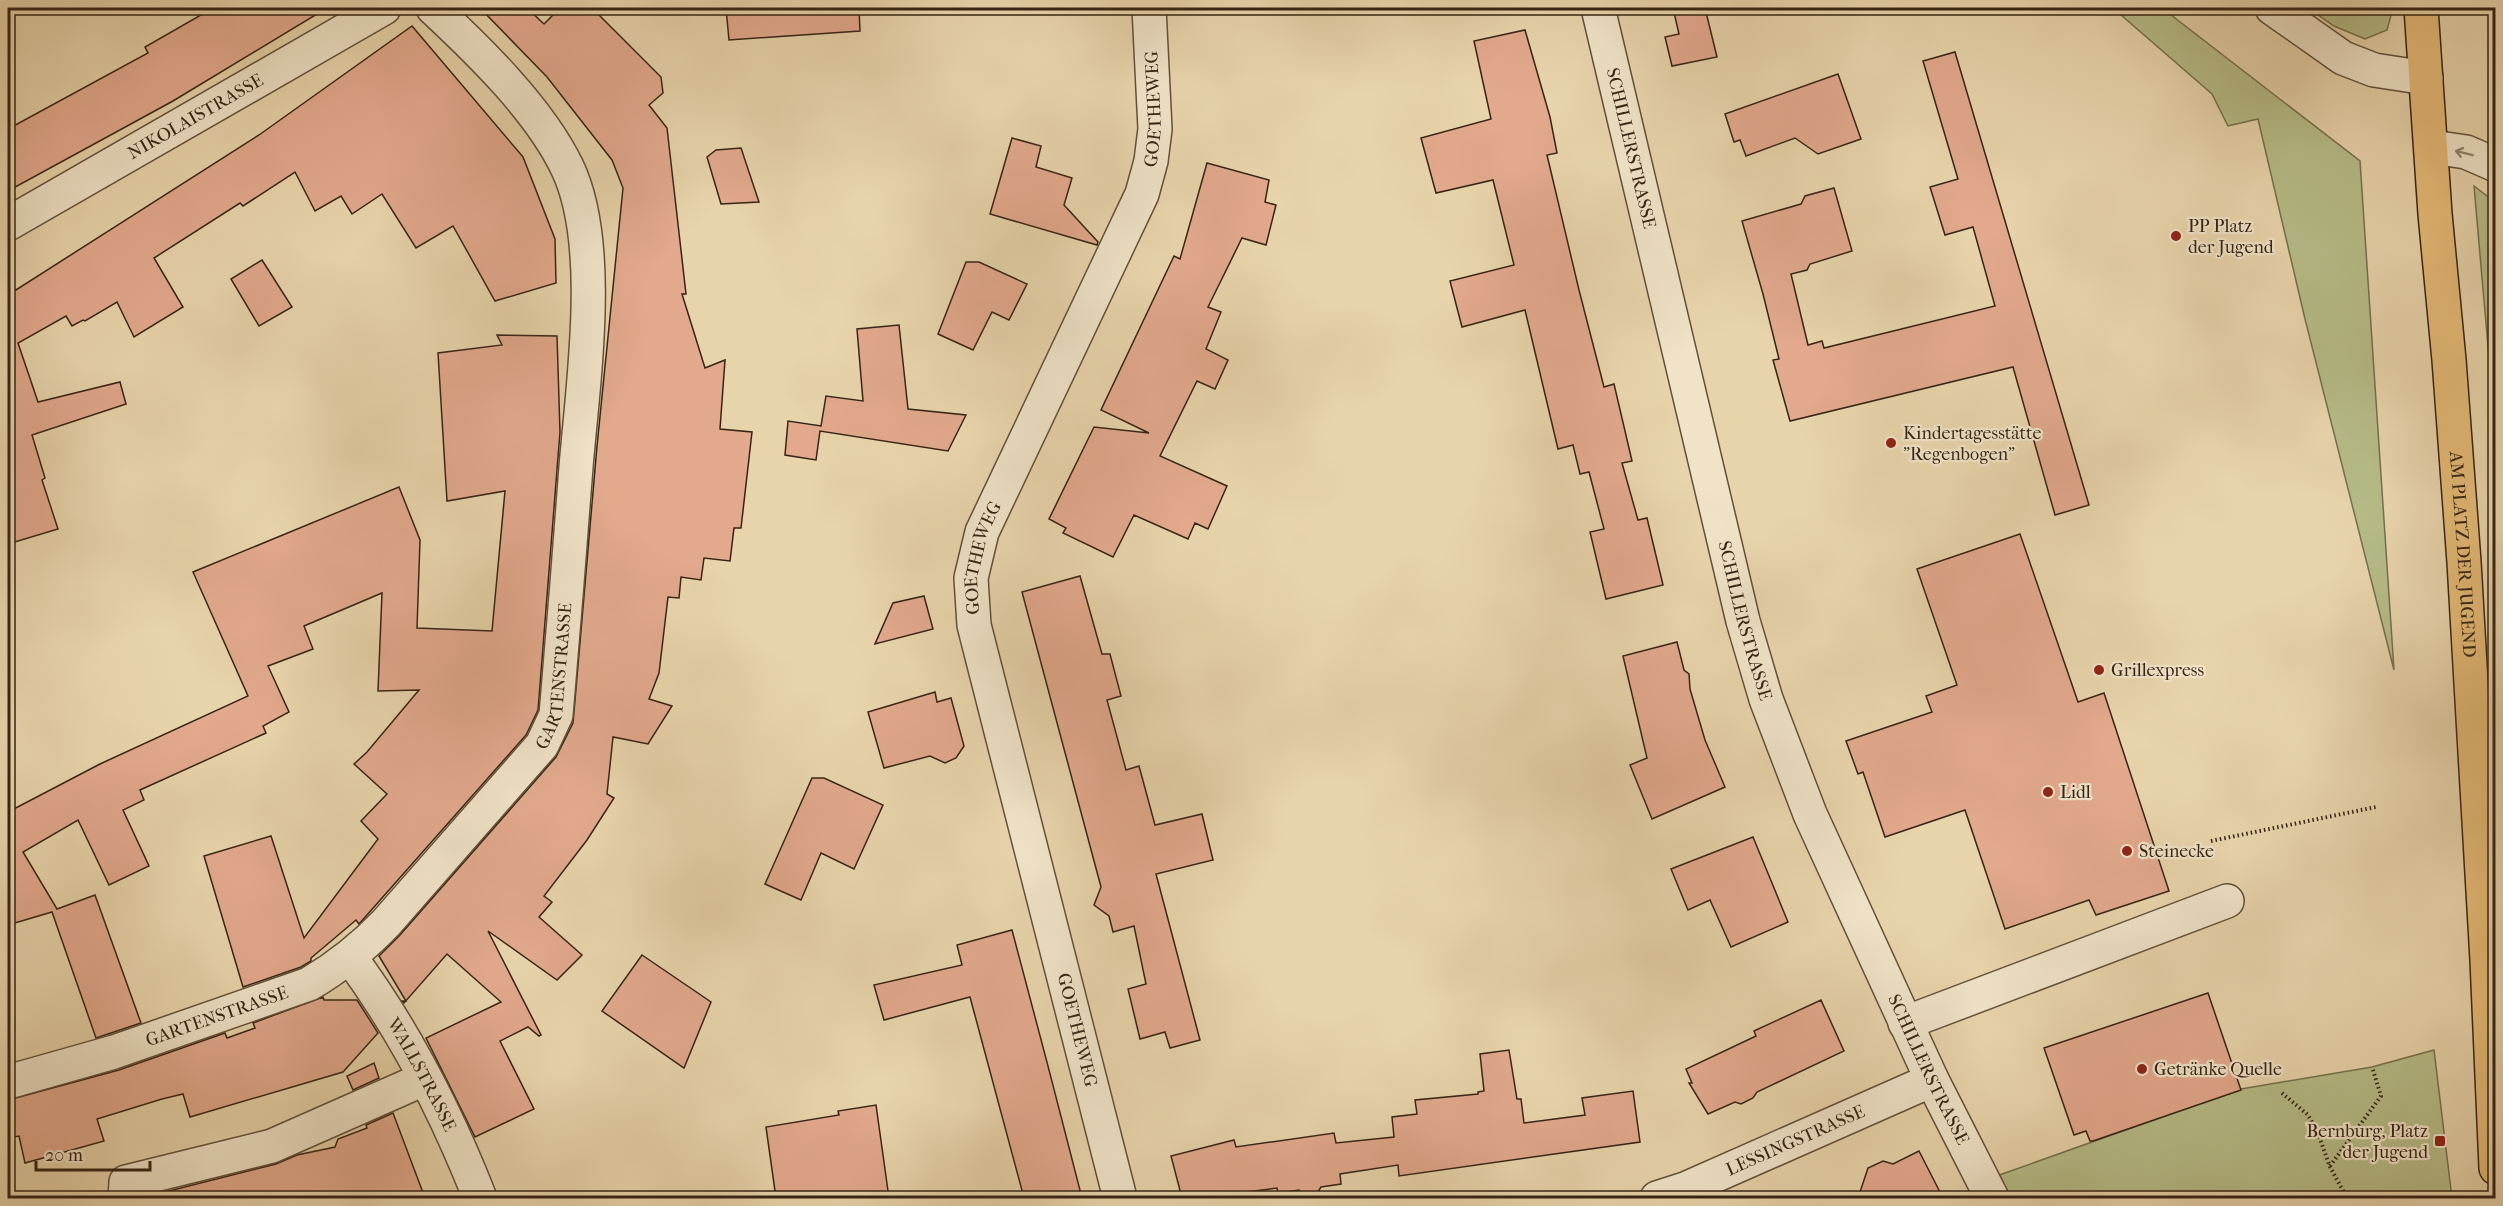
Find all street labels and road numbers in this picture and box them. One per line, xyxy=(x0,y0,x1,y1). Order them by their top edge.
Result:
street label: GOETHEWEG xyxy=(1140,50,1166,168)
street label: SCHILLERSTRASSE xyxy=(1602,66,1660,230)
street label: NIKOLAISTRASSE xyxy=(124,69,267,164)
street label: AM PLATZ DER JUGEND xyxy=(2445,449,2480,658)
street label: GOETHEWEG xyxy=(960,498,1006,615)
street label: SCHILLERSTRASSE xyxy=(1714,539,1776,703)
street label: GARTENSTRASSE xyxy=(531,602,576,753)
street label: GOETHEWEG xyxy=(1053,971,1101,1089)
street label: GARTENSTRASSE xyxy=(143,982,291,1051)
street label: SCHILLERSTRASSE xyxy=(1884,991,1974,1148)
street label: WALLSTRASSE xyxy=(382,1013,461,1135)
street label: LESSINGSTRASSE xyxy=(1723,1101,1868,1180)

